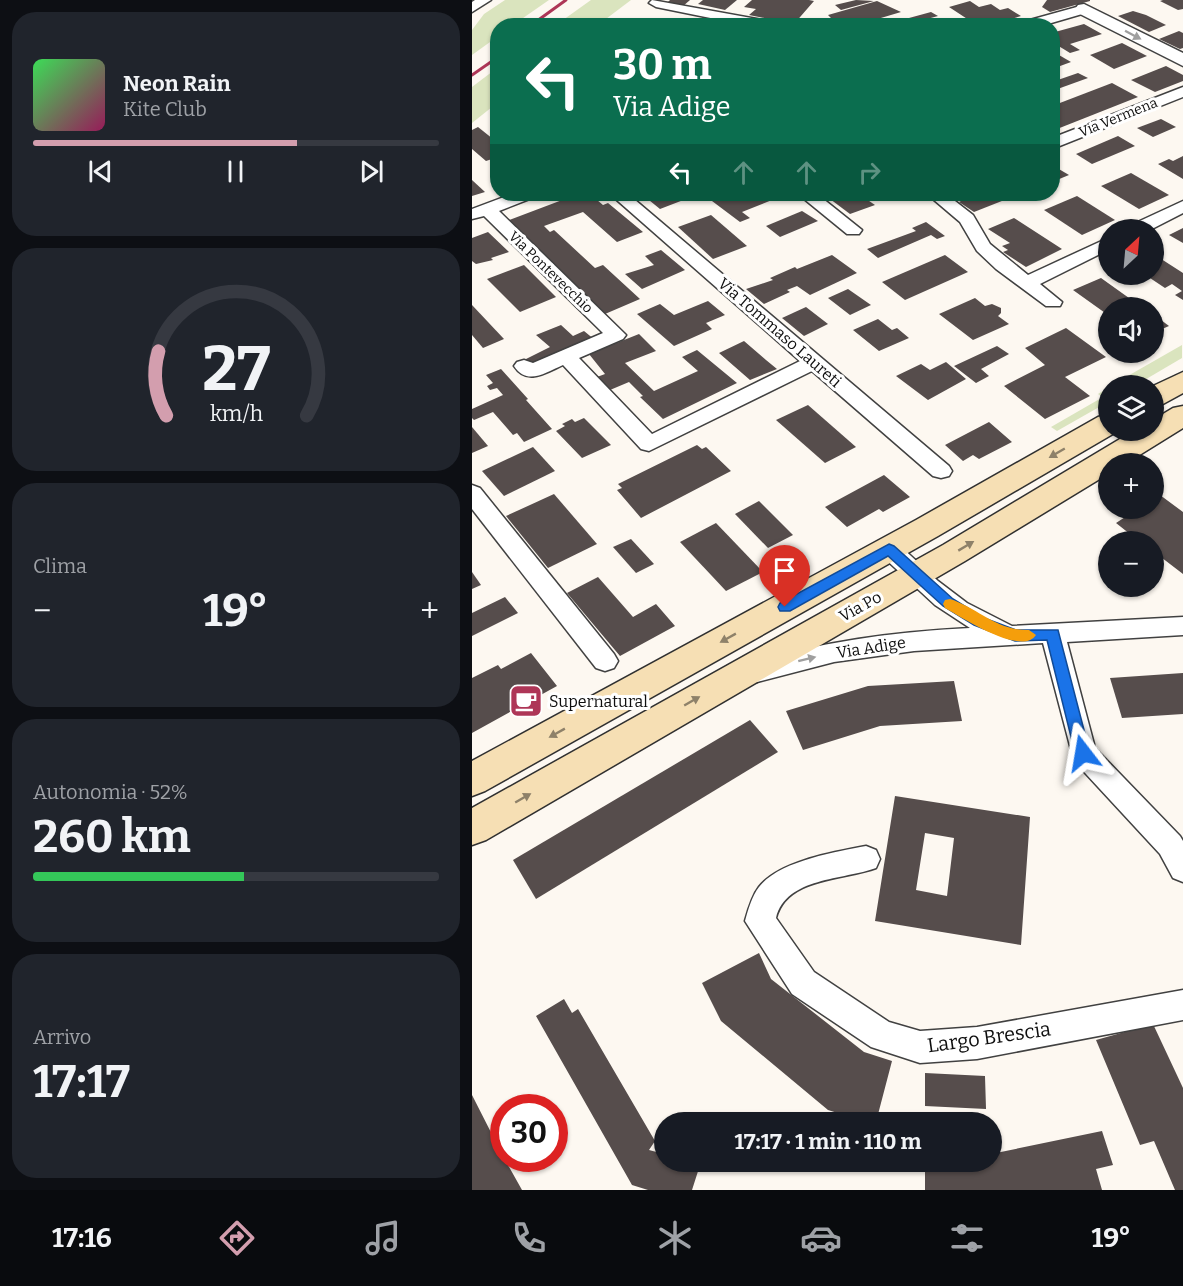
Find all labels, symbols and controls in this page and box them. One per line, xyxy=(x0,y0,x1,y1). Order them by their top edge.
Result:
one-way arrow xyxy=(1125,30,1142,40)
text: 30 m xyxy=(613,40,712,90)
icon: left xyxy=(514,42,592,120)
text: Neon Rain xyxy=(123,70,231,97)
text: Via Adige xyxy=(613,91,731,123)
street label: Via Vermena xyxy=(1076,94,1160,141)
text: Kite Club xyxy=(123,97,207,121)
icon: previous xyxy=(84,155,117,188)
icon: pause xyxy=(219,155,252,188)
icon: next xyxy=(355,155,388,188)
icon: left xyxy=(664,156,697,189)
icon: ahead xyxy=(727,156,760,189)
icon: ahead xyxy=(790,156,823,189)
icon: right xyxy=(853,156,886,189)
north arrow xyxy=(1098,219,1164,285)
map controls xyxy=(1098,219,1164,597)
street label: Via Pontevecchio xyxy=(505,228,596,317)
street label: Via Tommaso Laureti xyxy=(714,274,845,391)
button: sound xyxy=(1098,297,1164,363)
text: 27 xyxy=(202,333,270,408)
button: layers xyxy=(1098,375,1164,441)
text: km/h xyxy=(209,402,263,428)
one-way arrow xyxy=(1049,448,1065,459)
button: + xyxy=(1098,453,1164,519)
button: − xyxy=(1098,531,1164,597)
one-way arrow xyxy=(958,540,974,551)
pin xyxy=(759,545,810,607)
text: Clima xyxy=(33,554,87,578)
icon: arrive xyxy=(768,554,801,587)
text: 19° xyxy=(203,584,268,638)
street label: Via Po xyxy=(836,587,885,626)
text: − xyxy=(33,591,51,631)
text: + xyxy=(420,591,439,631)
one-way arrow xyxy=(720,633,736,644)
street label: Via Adige xyxy=(835,633,907,662)
one-way arrow xyxy=(798,654,816,664)
cafe icon: Supernatural xyxy=(508,683,544,719)
place label: Supernatural xyxy=(549,692,648,711)
one-way arrow xyxy=(684,696,701,706)
position arrow xyxy=(1051,721,1115,785)
one-way arrow xyxy=(548,728,565,738)
text: Autonomia · 52% xyxy=(33,780,188,804)
one-way arrow xyxy=(515,793,531,804)
text: 260 km xyxy=(33,810,191,864)
street label: Largo Brescia xyxy=(926,1016,1052,1058)
text: Arrivo xyxy=(33,1025,91,1049)
text: 17:17 xyxy=(33,1055,130,1109)
speed limit sign: 30 xyxy=(490,1094,568,1172)
text: 17:17 · 1 min · 110 m xyxy=(734,1128,922,1155)
icon: directions xyxy=(216,1217,258,1259)
icon: music xyxy=(362,1217,404,1259)
icon: phone xyxy=(508,1217,550,1259)
icon: climate xyxy=(654,1217,696,1259)
icon: car xyxy=(800,1217,842,1259)
icon: filters xyxy=(946,1217,988,1259)
text: 17:16 xyxy=(52,1222,112,1254)
text: 19° xyxy=(1092,1222,1131,1254)

